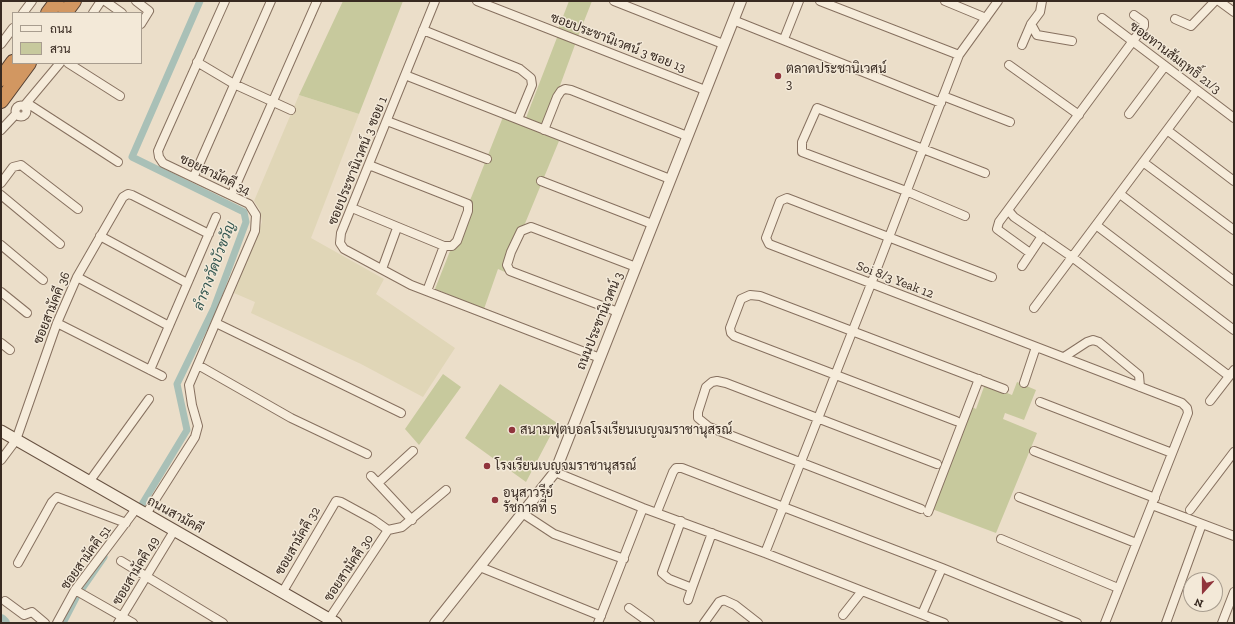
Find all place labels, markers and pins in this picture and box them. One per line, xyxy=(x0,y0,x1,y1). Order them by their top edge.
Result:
place label: ตลาดประชานิเวศน์ 3 xyxy=(786,61,886,92)
marker: ตลาดประชานิเวศน์ 3 xyxy=(773,71,783,81)
place label: สนามฟุตบอลโรงเรียนเบญจมราชานุสรณ์ xyxy=(520,422,732,438)
marker: สนามฟุตบอลโรงเรียนเบญจมราชานุสรณ์ xyxy=(507,425,517,435)
place label: โรงเรียนเบญจมราชานุสรณ์ xyxy=(495,458,636,474)
marker: โรงเรียนเบญจมราชานุสรณ์ xyxy=(482,461,492,471)
place label: อนุสาวรีย์ รัชกาลที่ 5 xyxy=(503,485,557,516)
marker: อนุสาวรีย์ รัชกาลที่ 5 xyxy=(490,495,500,505)

